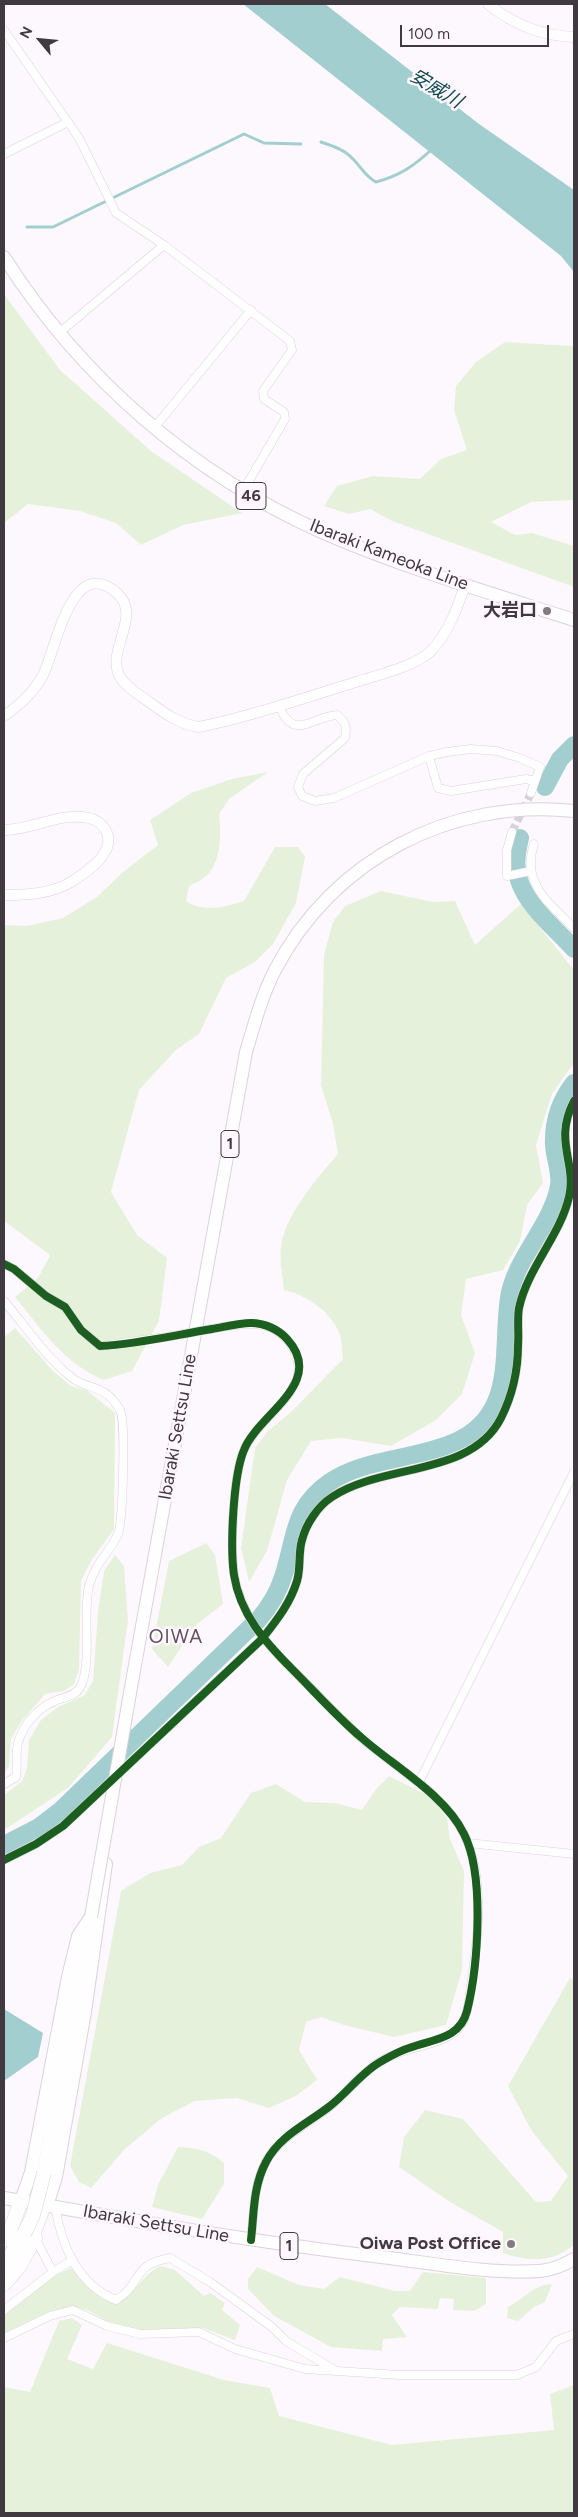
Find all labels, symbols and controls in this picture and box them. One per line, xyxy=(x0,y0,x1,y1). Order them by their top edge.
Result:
north arrow xyxy=(15,15,65,65)
scale bar xyxy=(403,15,552,47)
text: N xyxy=(16,24,36,42)
text: 100 m xyxy=(408,25,450,43)
water label: 安威川 xyxy=(406,65,466,113)
road number: 46 xyxy=(236,482,266,510)
street label: Ibaraki Kameoka Line xyxy=(307,515,471,595)
place label: 大岩口 xyxy=(483,600,537,622)
marker: 大岩口 xyxy=(541,605,553,617)
road number: 1 xyxy=(221,1130,239,1158)
street label: Ibaraki Settsu Line xyxy=(155,1352,201,1502)
district label: OIWA xyxy=(148,1626,204,1648)
street label: Ibaraki Settsu Line xyxy=(81,2201,231,2247)
road number: 1 xyxy=(280,2232,298,2260)
place label: Oiwa Post Office xyxy=(360,2233,501,2255)
marker: Oiwa Post Office xyxy=(505,2238,517,2250)

